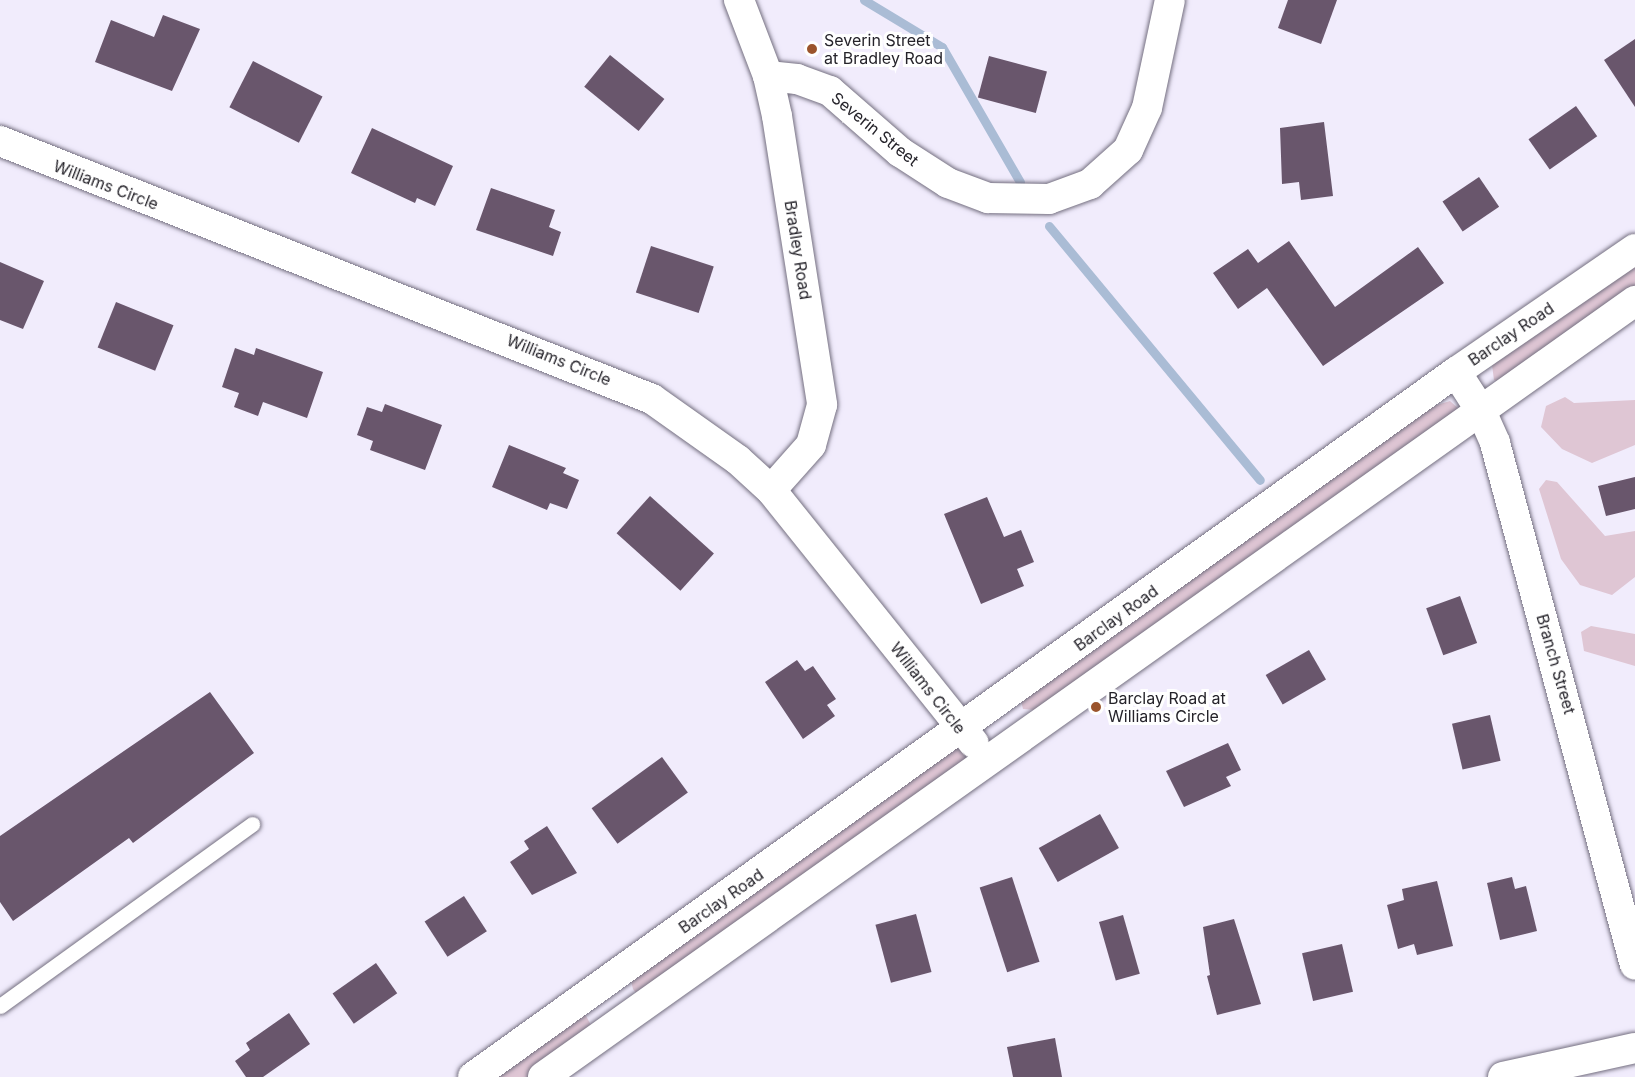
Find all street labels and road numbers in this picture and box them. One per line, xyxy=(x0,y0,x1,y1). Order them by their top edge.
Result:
street label: Severin Street xyxy=(828,88,922,170)
street label: Williams Circle xyxy=(51,156,161,214)
street label: Bradley Road xyxy=(781,199,815,301)
street label: Barclay Road xyxy=(1465,298,1557,370)
street label: Williams Circle xyxy=(504,330,614,390)
street label: Barclay Road xyxy=(1070,581,1162,655)
street label: Branch Street xyxy=(1533,612,1579,716)
street label: Williams Circle xyxy=(886,638,970,738)
street label: Barclay Road xyxy=(675,865,767,937)

